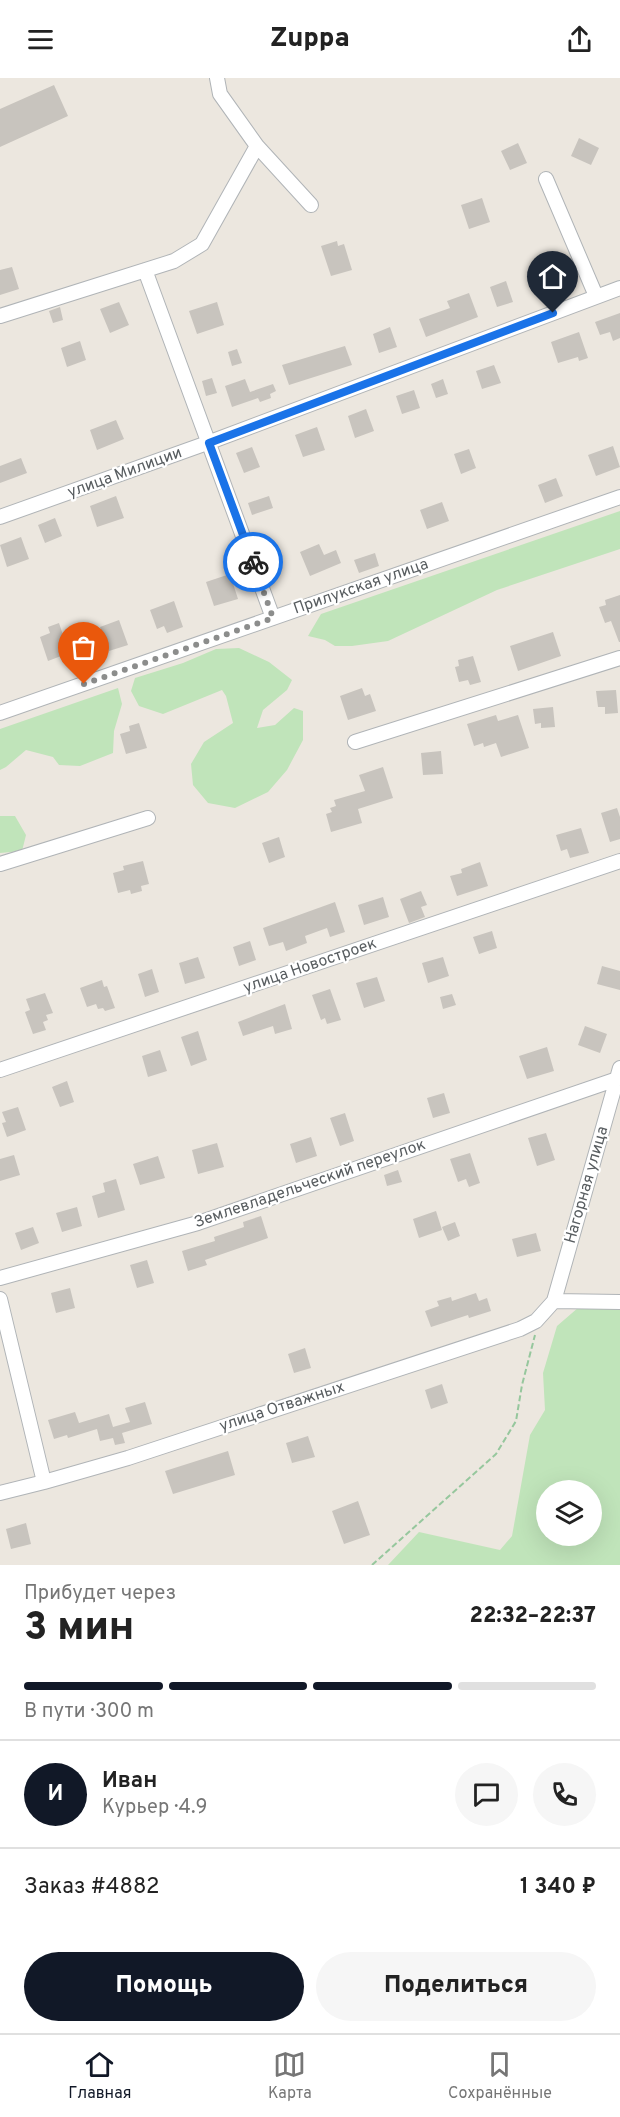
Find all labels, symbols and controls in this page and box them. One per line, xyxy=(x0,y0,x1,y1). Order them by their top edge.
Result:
text: Zuppa xyxy=(270,22,350,56)
icon: menu xyxy=(24,23,57,56)
icon: share xyxy=(563,23,596,56)
pin xyxy=(527,251,578,313)
icon: home xyxy=(536,260,569,293)
street label: улица Милиции xyxy=(65,443,185,503)
courier xyxy=(223,532,283,592)
icon: bike xyxy=(237,546,270,579)
street label: Прилукская улица xyxy=(291,555,431,619)
pin xyxy=(58,622,109,684)
icon: bag xyxy=(67,631,100,664)
street label: улица Новостроек xyxy=(241,934,379,998)
street label: Нагорная улица xyxy=(561,1124,613,1246)
street label: Землевладельческий переулок xyxy=(192,1135,428,1233)
street label: улица Отважных xyxy=(217,1377,347,1437)
map controls xyxy=(536,1480,602,1546)
button: layers xyxy=(536,1480,602,1546)
text: Прибудет через xyxy=(24,1581,176,1607)
text: 22:32–22:37 xyxy=(469,1603,596,1630)
text: 3 мин xyxy=(24,1605,134,1654)
text: В пути · 300 m xyxy=(24,1699,154,1725)
button: chat xyxy=(455,1763,518,1826)
button: phone xyxy=(533,1763,596,1826)
text: Иван xyxy=(102,1768,157,1795)
text: И xyxy=(48,1781,63,1808)
text: Курьер · 4.9 xyxy=(102,1795,207,1821)
text: Заказ #4882 xyxy=(24,1874,159,1901)
text: 1 340 ₽ xyxy=(520,1874,596,1901)
button: Помощь xyxy=(24,1952,304,2021)
button: Поделиться xyxy=(316,1952,596,2021)
tab: Главная xyxy=(68,2048,132,2104)
tab: Карта xyxy=(268,2048,312,2104)
tab: Сохранённые xyxy=(448,2048,552,2104)

